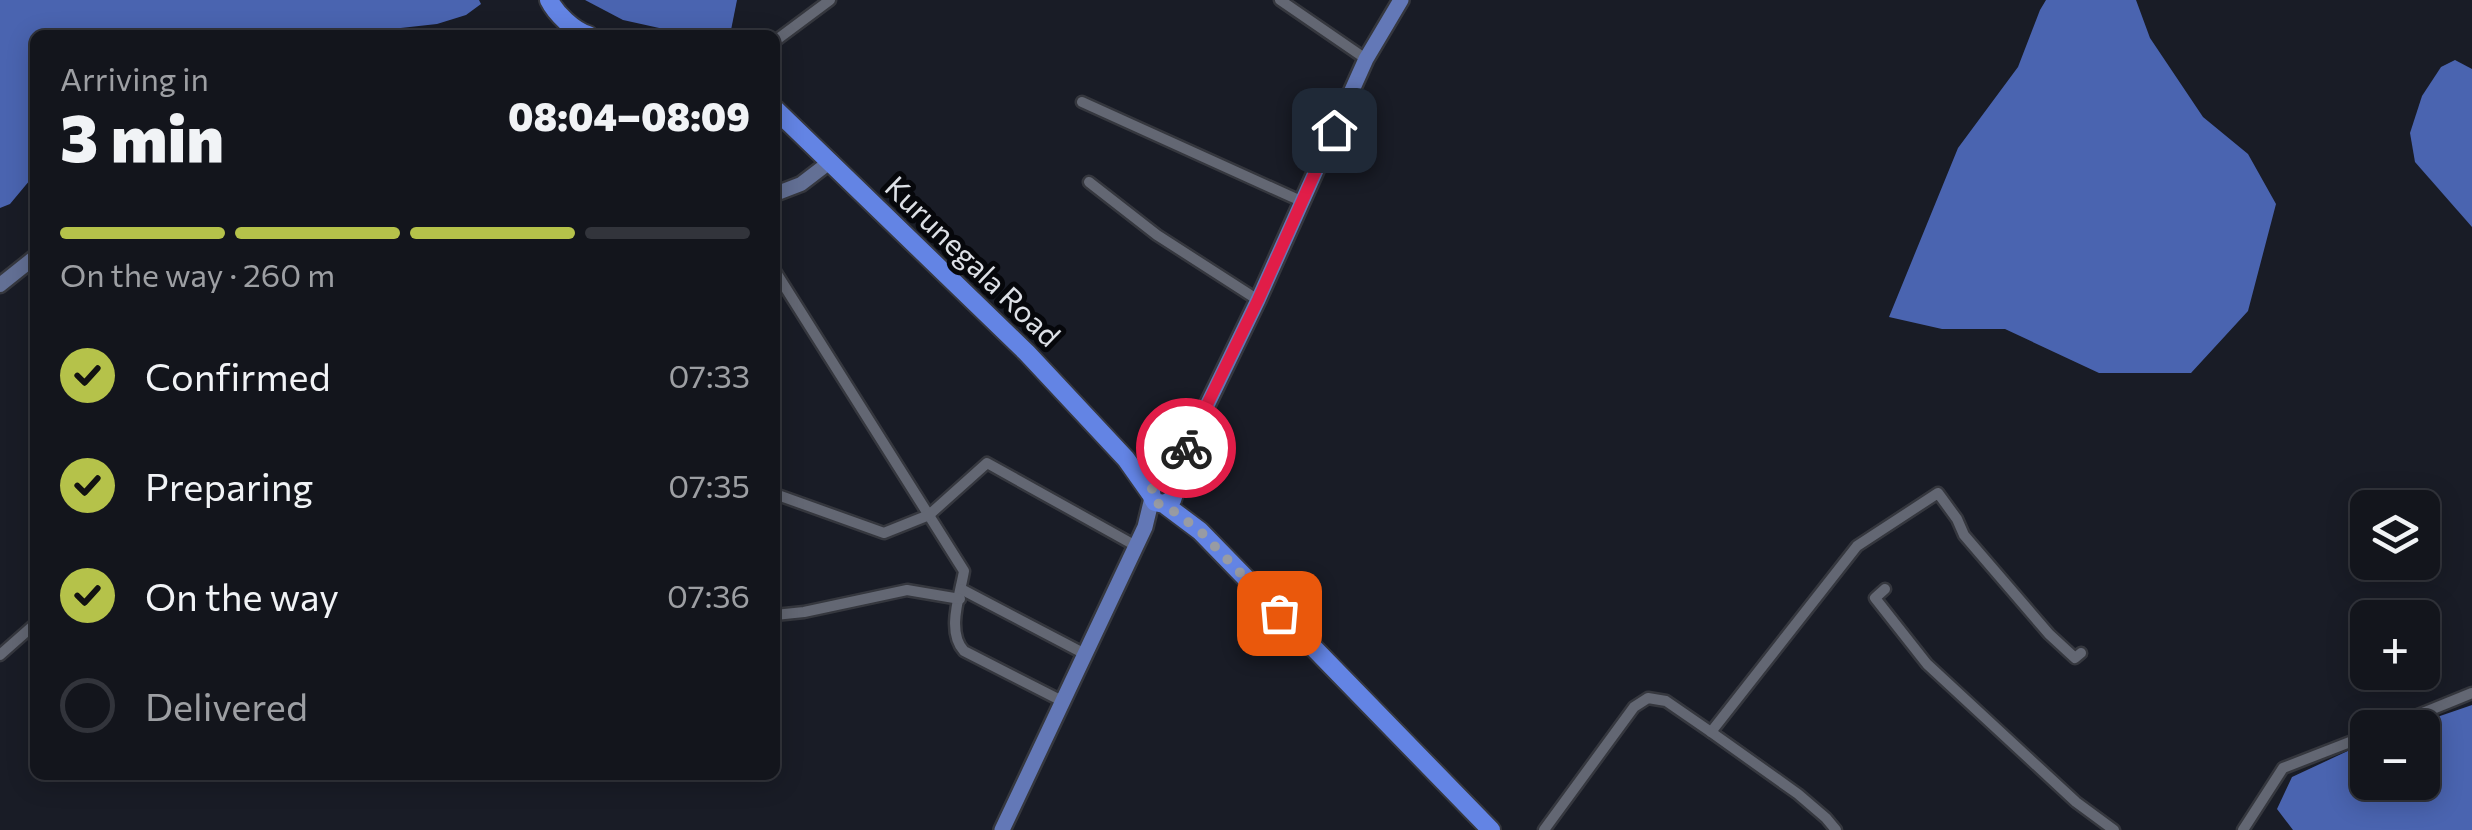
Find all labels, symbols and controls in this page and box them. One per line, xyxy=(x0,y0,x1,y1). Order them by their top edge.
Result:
text: Arriving in xyxy=(60,58,209,98)
pin xyxy=(1292,88,1377,173)
text: 08:04–08:09 xyxy=(508,92,750,139)
text: 3 min xyxy=(60,96,224,175)
icon: home xyxy=(1307,103,1362,158)
street label: Kurunegala Road xyxy=(878,167,1069,353)
text: On the way · 260 m xyxy=(60,254,335,294)
icon: check xyxy=(60,348,115,403)
text: Confirmed xyxy=(145,352,331,399)
text: 07:33 xyxy=(668,355,750,395)
courier xyxy=(1136,398,1236,498)
icon: bike xyxy=(1159,421,1214,476)
icon: check xyxy=(60,458,115,513)
text: Preparing xyxy=(145,462,313,509)
text: 07:35 xyxy=(668,465,750,505)
map controls xyxy=(2350,490,2440,800)
button: layers xyxy=(2350,490,2440,580)
icon: check xyxy=(60,568,115,623)
pin xyxy=(1237,571,1322,656)
text: On the way xyxy=(145,572,339,619)
text: 07:36 xyxy=(667,575,750,615)
icon: bag xyxy=(1252,586,1307,641)
button: + xyxy=(2350,600,2440,690)
text: Delivered xyxy=(145,682,308,729)
button: − xyxy=(2350,710,2440,800)

